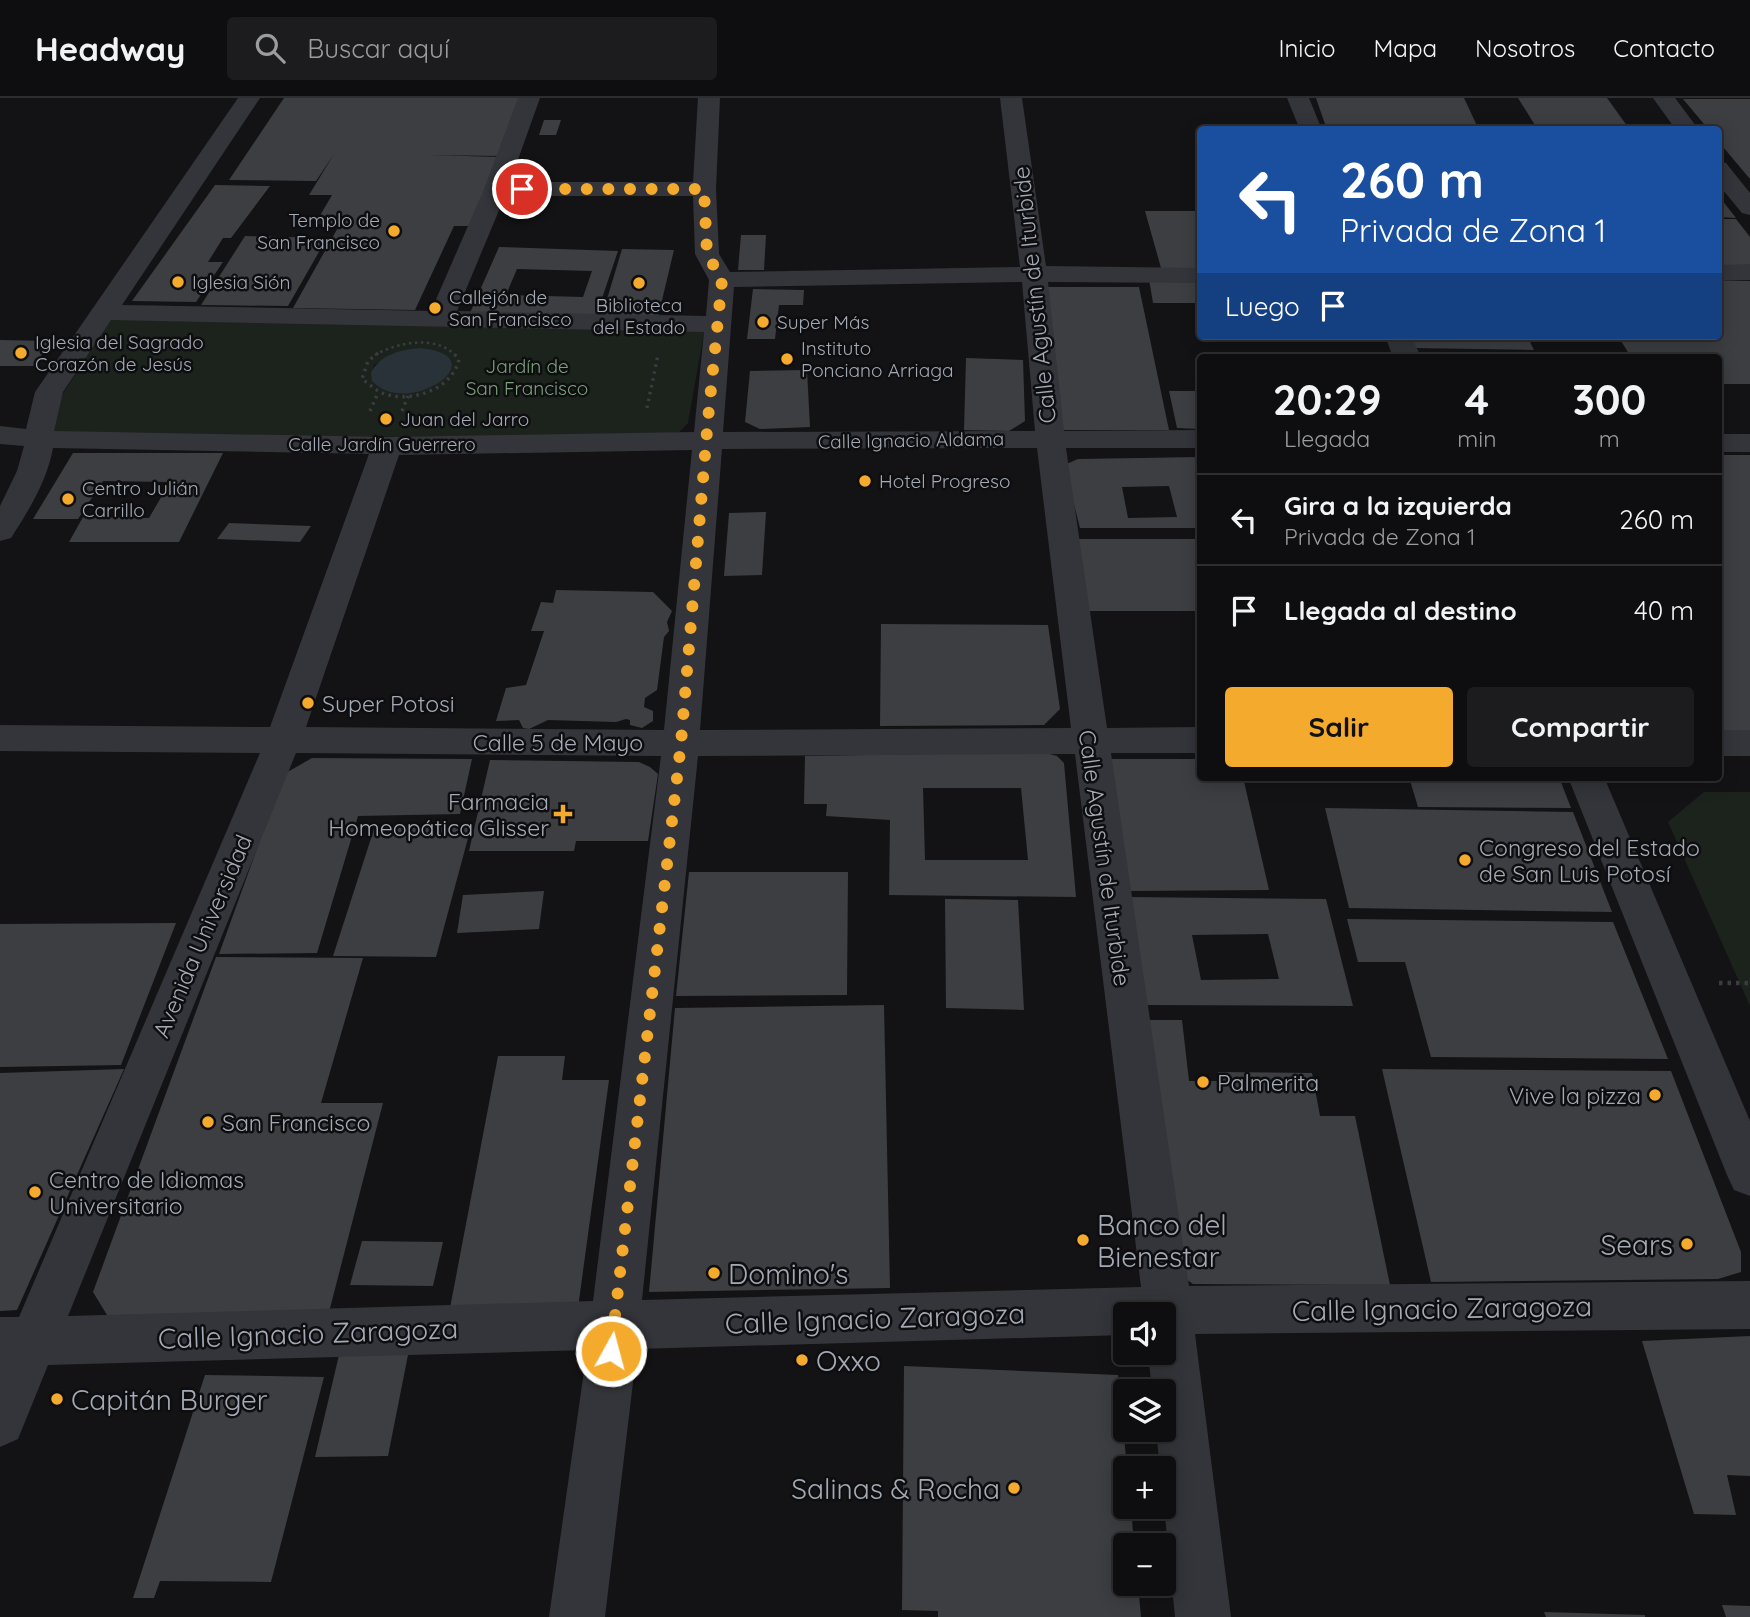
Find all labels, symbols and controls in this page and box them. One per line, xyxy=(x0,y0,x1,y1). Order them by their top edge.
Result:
search box xyxy=(227,17,717,80)
text: Headway xyxy=(35,28,185,69)
icon: search xyxy=(251,29,289,67)
text: Buscar aquí xyxy=(307,32,449,65)
text: Inicio xyxy=(1278,33,1336,63)
text: Mapa xyxy=(1374,33,1437,63)
text: Nosotros xyxy=(1475,33,1575,63)
text: Contacto xyxy=(1613,33,1715,63)
text: 260 m xyxy=(1340,149,1484,210)
icon: left xyxy=(1225,154,1316,245)
pin xyxy=(492,159,552,219)
street label: Calle Agustín de Iturbide xyxy=(1006,165,1062,425)
icon: arrive xyxy=(503,170,541,208)
place label: Templo de San Francisco xyxy=(257,208,380,254)
text: Privada de Zona 1 xyxy=(1340,210,1606,250)
marker: Templo de San Francisco xyxy=(386,223,402,239)
place label: Iglesia Sión xyxy=(192,270,290,294)
marker: Iglesia Sión xyxy=(170,274,186,290)
marker: Biblioteca del Estado xyxy=(631,275,647,291)
place label: Callejón de San Francisco xyxy=(449,285,572,331)
icon: arrive xyxy=(1314,287,1352,325)
text: Luego xyxy=(1225,290,1300,323)
place label: Biblioteca del Estado xyxy=(593,293,685,339)
marker: Callejón de San Francisco xyxy=(427,300,443,316)
place label: Super Más xyxy=(777,310,869,334)
marker: Super Más xyxy=(755,314,771,330)
place label: Iglesia del Sagrado Corazón de Jesús xyxy=(35,330,204,376)
place label: Instituto Ponciano Arriaga xyxy=(801,336,953,382)
marker: Iglesia del Sagrado Corazón de Jesús xyxy=(13,345,29,361)
marker: Instituto Ponciano Arriaga xyxy=(779,351,795,367)
park label: Jardín de San Francisco xyxy=(466,354,588,400)
text: 20:29 xyxy=(1273,373,1382,426)
text: 4 xyxy=(1465,373,1489,426)
text: 300 xyxy=(1572,373,1646,426)
place label: Juan del Jarro xyxy=(400,407,529,431)
marker: Juan del Jarro xyxy=(378,411,394,427)
text: Llegada xyxy=(1284,424,1370,453)
text: min xyxy=(1457,424,1496,453)
text: m xyxy=(1599,424,1620,453)
street label: Calle Ignacio Aldama xyxy=(818,426,1004,454)
street label: Calle Jardín Guerrero xyxy=(288,432,476,456)
place label: Hotel Progreso xyxy=(879,469,1010,493)
marker: Hotel Progreso xyxy=(857,473,873,489)
place label: Centro Julián Carrillo xyxy=(82,476,199,522)
text: Gira a la izquierda xyxy=(1284,489,1512,522)
marker: Centro Julián Carrillo xyxy=(60,491,76,507)
icon: left xyxy=(1225,501,1263,539)
text: 260 m xyxy=(1619,503,1694,536)
text: Privada de Zona 1 xyxy=(1284,522,1476,551)
icon: arrive xyxy=(1225,592,1263,630)
text: Llegada al destino xyxy=(1284,594,1517,627)
text: 40 m xyxy=(1634,594,1694,627)
button: Salir xyxy=(1225,687,1453,767)
button: Compartir xyxy=(1467,687,1694,767)
place label: Super Potosi xyxy=(322,689,455,718)
marker: Super Potosi xyxy=(300,695,316,711)
street label: Calle 5 de Mayo xyxy=(473,728,643,757)
street label: Calle Agustín de Iturbide xyxy=(1073,728,1137,988)
place label: Farmacia Homeopática Glisser xyxy=(328,787,549,842)
marker: Farmacia Homeopática Glisser xyxy=(555,806,571,822)
street label: Avenida Universidad xyxy=(146,830,258,1042)
place label: Congreso del Estado de San Luis Potosí xyxy=(1479,833,1700,888)
marker: Congreso del Estado de San Luis Potosí xyxy=(1457,852,1473,868)
place label: Palmerita xyxy=(1217,1068,1319,1097)
marker: Palmerita xyxy=(1195,1074,1211,1090)
place label: Vive la pizza xyxy=(1509,1081,1641,1110)
marker: Vive la pizza xyxy=(1647,1087,1663,1103)
place label: San Francisco xyxy=(222,1108,371,1137)
marker: San Francisco xyxy=(200,1114,216,1130)
place label: Centro de Idiomas Universitario xyxy=(49,1165,244,1220)
marker: Centro de Idiomas Universitario xyxy=(27,1184,43,1200)
place label: Banco del Bienestar xyxy=(1097,1207,1227,1274)
place label: Sears xyxy=(1600,1227,1673,1262)
marker: Banco del Bienestar xyxy=(1075,1232,1091,1248)
marker: Sears xyxy=(1679,1236,1695,1252)
place label: Domino's xyxy=(728,1256,848,1291)
marker: Domino's xyxy=(706,1265,722,1281)
street label: Calle Ignacio Zaragoza xyxy=(1292,1288,1592,1328)
street label: Calle Ignacio Zaragoza xyxy=(724,1295,1026,1341)
map controls xyxy=(1113,1302,1176,1596)
button: sound xyxy=(1113,1302,1176,1365)
street label: Calle Ignacio Zaragoza xyxy=(157,1310,459,1356)
position arrow xyxy=(574,1314,648,1388)
place label: Oxxo xyxy=(816,1343,881,1378)
marker: Oxxo xyxy=(794,1352,810,1368)
button: layers xyxy=(1113,1379,1176,1442)
place label: Capitán Burger xyxy=(71,1382,268,1417)
marker: Capitán Burger xyxy=(49,1391,65,1407)
button: + xyxy=(1113,1456,1176,1519)
place label: Salinas & Rocha xyxy=(791,1471,1000,1506)
marker: Salinas & Rocha xyxy=(1006,1480,1022,1496)
button: − xyxy=(1113,1533,1176,1596)

